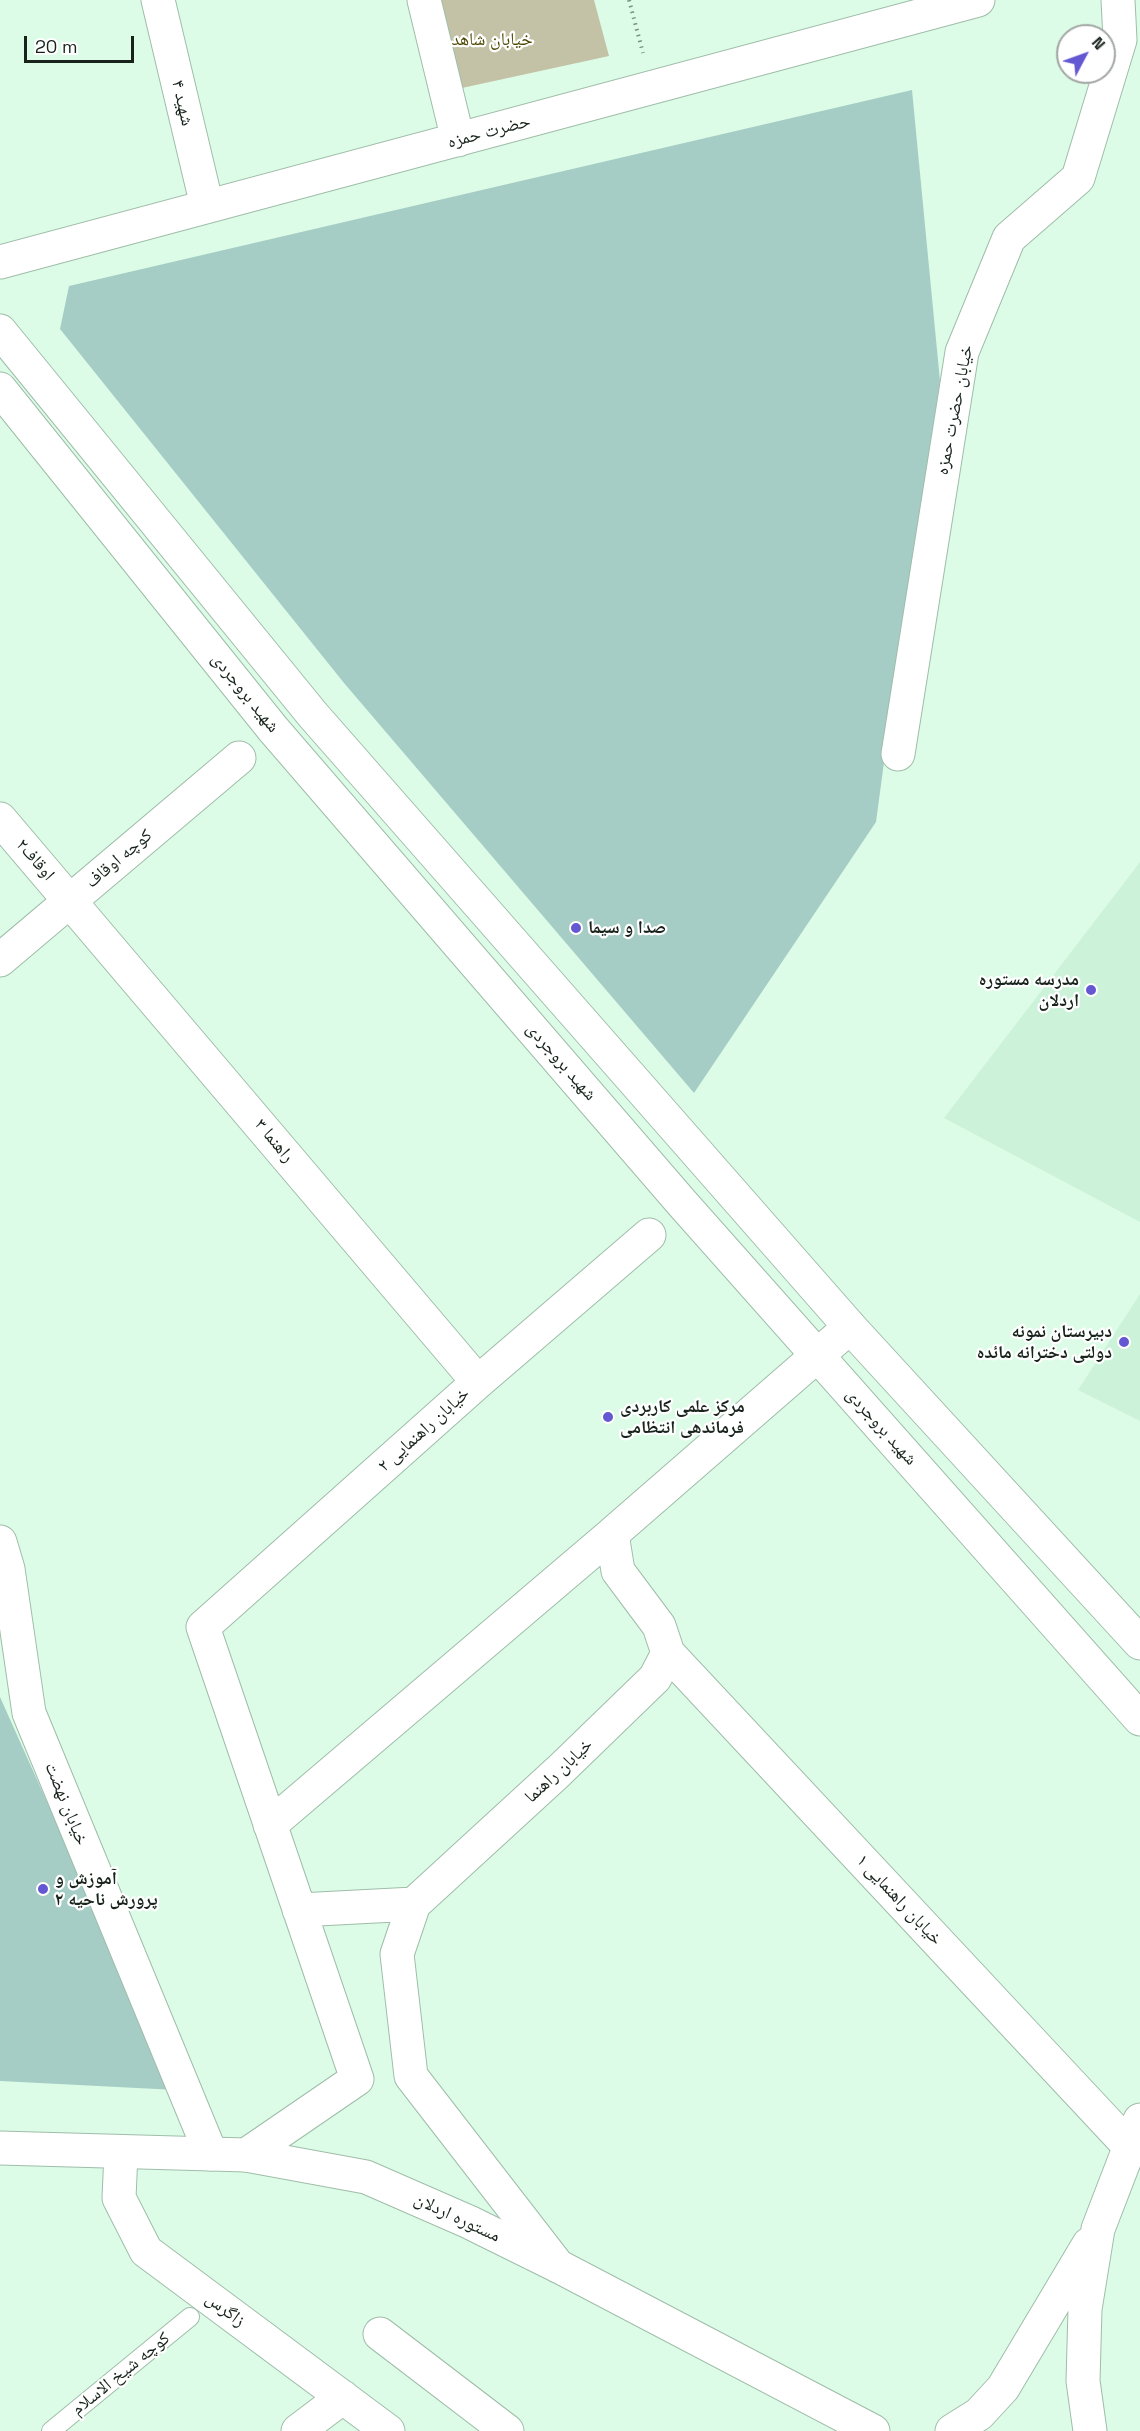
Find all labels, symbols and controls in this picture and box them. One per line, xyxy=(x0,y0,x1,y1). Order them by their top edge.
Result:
scale bar xyxy=(27,24,136,62)
north arrow xyxy=(1056,24,1116,84)
park label: خیابان شاهد xyxy=(451,29,533,51)
text: N xyxy=(1087,32,1110,54)
text: 20 m xyxy=(35,35,78,58)
street label: شهید ۴ xyxy=(166,78,198,128)
street label: حضرت حمزه xyxy=(445,111,533,153)
street label: خیابان حضرت حمزه xyxy=(932,343,978,477)
street label: شهید بروجردی xyxy=(206,649,284,737)
street label: کوچه اوقاف xyxy=(81,825,157,893)
street label: اوقاف۲ xyxy=(11,835,59,885)
place label: صدا و سیما xyxy=(588,917,666,939)
marker: صدا و سیما xyxy=(569,921,583,935)
place label: مدرسه مستوره اردلان xyxy=(979,969,1079,1012)
marker: مدرسه مستوره اردلان xyxy=(1084,983,1098,997)
street label: شهید بروجردی xyxy=(521,1019,601,1105)
street label: راهنما ۳ xyxy=(250,1115,298,1167)
place label: دبیرستان نمونه دولتی دخترانه مائده xyxy=(977,1321,1112,1364)
marker: دبیرستان نمونه دولتی دخترانه مائده xyxy=(1117,1335,1131,1349)
street label: خیابان راهنمایی ۲ xyxy=(374,1383,474,1477)
street label: شهید بروجردی xyxy=(841,1384,921,1470)
place label: مرکز علمی کاربردی فرماندهی انتظامی xyxy=(620,1396,745,1438)
marker: مرکز علمی کاربردی فرماندهی انتظامی xyxy=(601,1410,615,1424)
street label: خیابان راهنما xyxy=(521,1734,597,1808)
street label: خیابان نهضت xyxy=(40,1759,92,1849)
street label: خیابان راهنمایی ۱ xyxy=(852,1850,946,1950)
place label: آموزش و پرورش ناحیه ۲ xyxy=(55,1868,158,1910)
marker: آموزش و پرورش ناحیه ۲ xyxy=(36,1882,50,1896)
street label: مستوره اردلان xyxy=(411,2189,503,2247)
street label: زاگرس xyxy=(201,2288,249,2332)
street label: کوچه شیخ الاسلام xyxy=(67,2328,175,2420)

